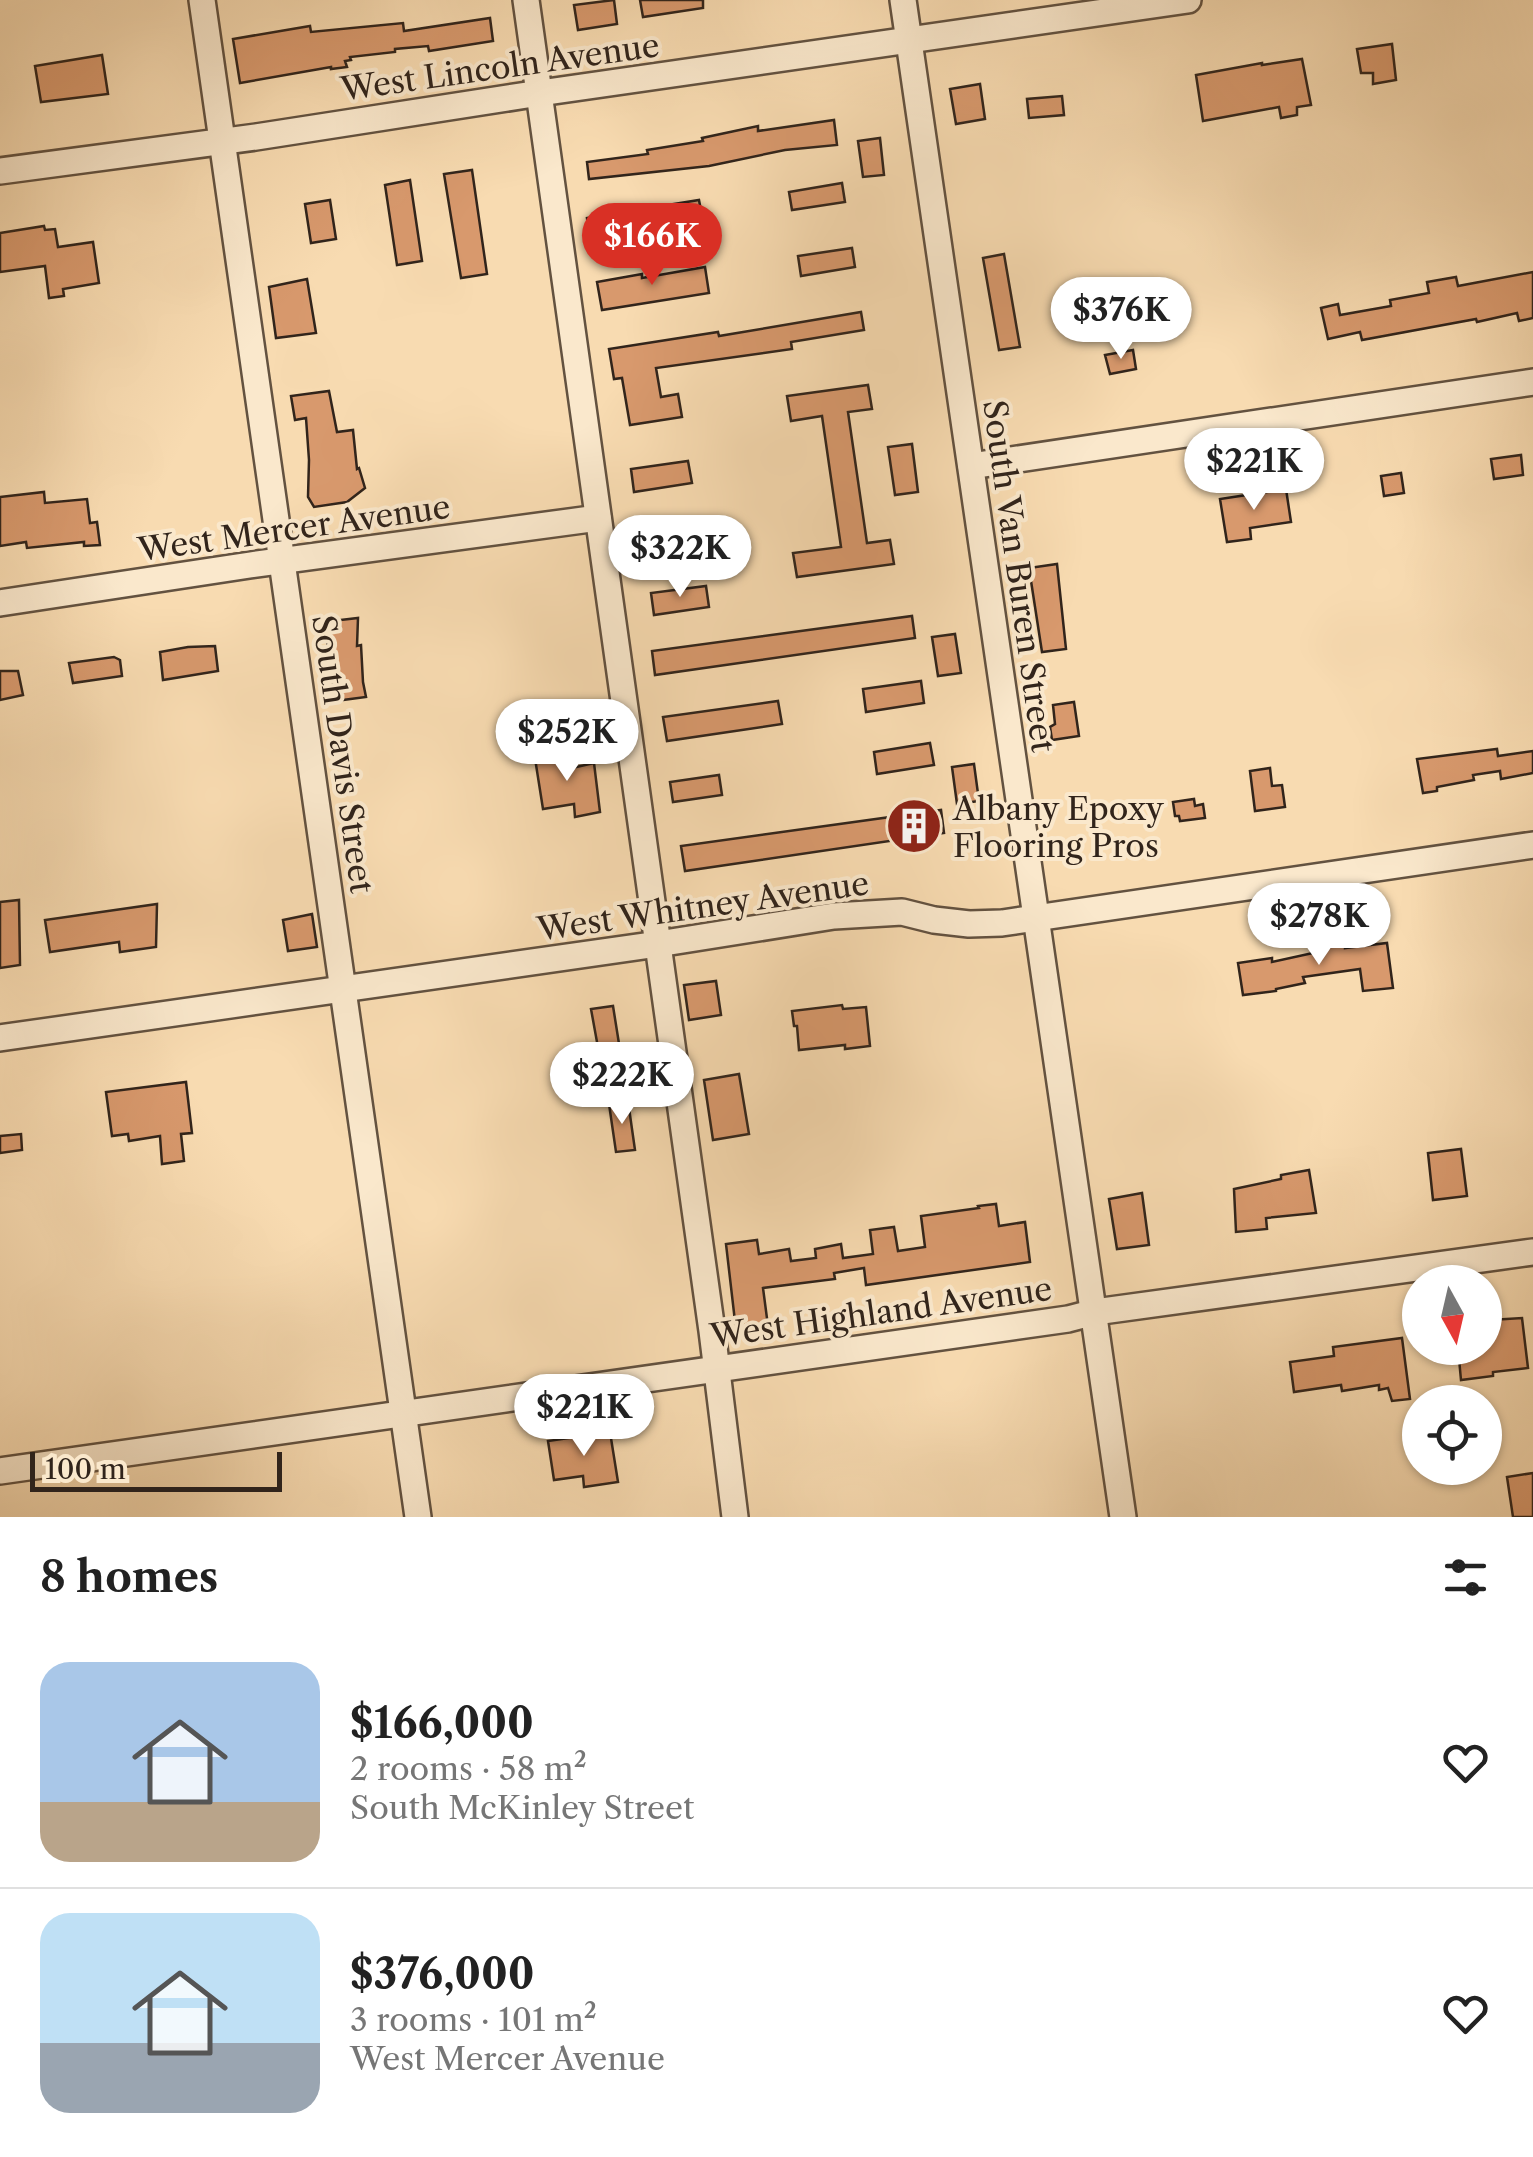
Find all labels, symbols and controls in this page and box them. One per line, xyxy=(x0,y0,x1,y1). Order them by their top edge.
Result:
street label: West Lincoln Avenue xyxy=(337,25,662,109)
pin: $166K xyxy=(582,203,722,288)
text: $166K xyxy=(604,216,700,255)
pin: $376K xyxy=(1051,277,1191,362)
text: $376K xyxy=(1073,290,1169,329)
street label: South Van Buren Street xyxy=(975,397,1063,755)
pin: $221K xyxy=(1184,428,1324,513)
text: $221K xyxy=(1206,441,1302,480)
street label: West Mercer Avenue xyxy=(134,487,453,569)
pin: $322K xyxy=(610,515,750,600)
text: $322K xyxy=(630,528,730,567)
street label: South Davis Street xyxy=(304,612,382,896)
pin: $252K xyxy=(497,699,637,784)
text: $252K xyxy=(518,712,616,751)
place label: Albany Epoxy Flooring Pros xyxy=(952,789,1165,865)
building icon: Albany Epoxy Flooring Pros xyxy=(884,796,944,856)
street label: West Whitney Avenue xyxy=(534,863,871,949)
pin: $278K xyxy=(1249,883,1389,968)
text: $278K xyxy=(1270,896,1368,935)
pin: $222K xyxy=(552,1042,692,1127)
text: $222K xyxy=(572,1055,672,1094)
north arrow xyxy=(1402,1265,1502,1365)
map controls xyxy=(1402,1265,1502,1485)
street label: West Highland Avenue xyxy=(707,1269,1054,1355)
pin: $221K xyxy=(514,1374,654,1459)
button: locate xyxy=(1402,1385,1502,1485)
text: $221K xyxy=(536,1387,632,1426)
scale bar xyxy=(30,1447,282,1492)
text: 100 m xyxy=(45,1452,126,1486)
icon: filters xyxy=(1438,1550,1493,1605)
text: 8 homes xyxy=(40,1551,218,1603)
text: $166,000 xyxy=(350,1697,534,1749)
icon: home xyxy=(120,1702,240,1822)
icon: heart xyxy=(1438,1735,1493,1790)
text: 2 rooms · 58 m² xyxy=(350,1749,587,1788)
text: South McKinley Street xyxy=(350,1788,694,1827)
text: $376,000 xyxy=(350,1948,534,2000)
icon: home xyxy=(120,1953,240,2073)
icon: heart xyxy=(1438,1986,1493,2041)
text: 3 rooms · 101 m² xyxy=(350,2000,597,2039)
text: West Mercer Avenue xyxy=(350,2039,665,2078)

